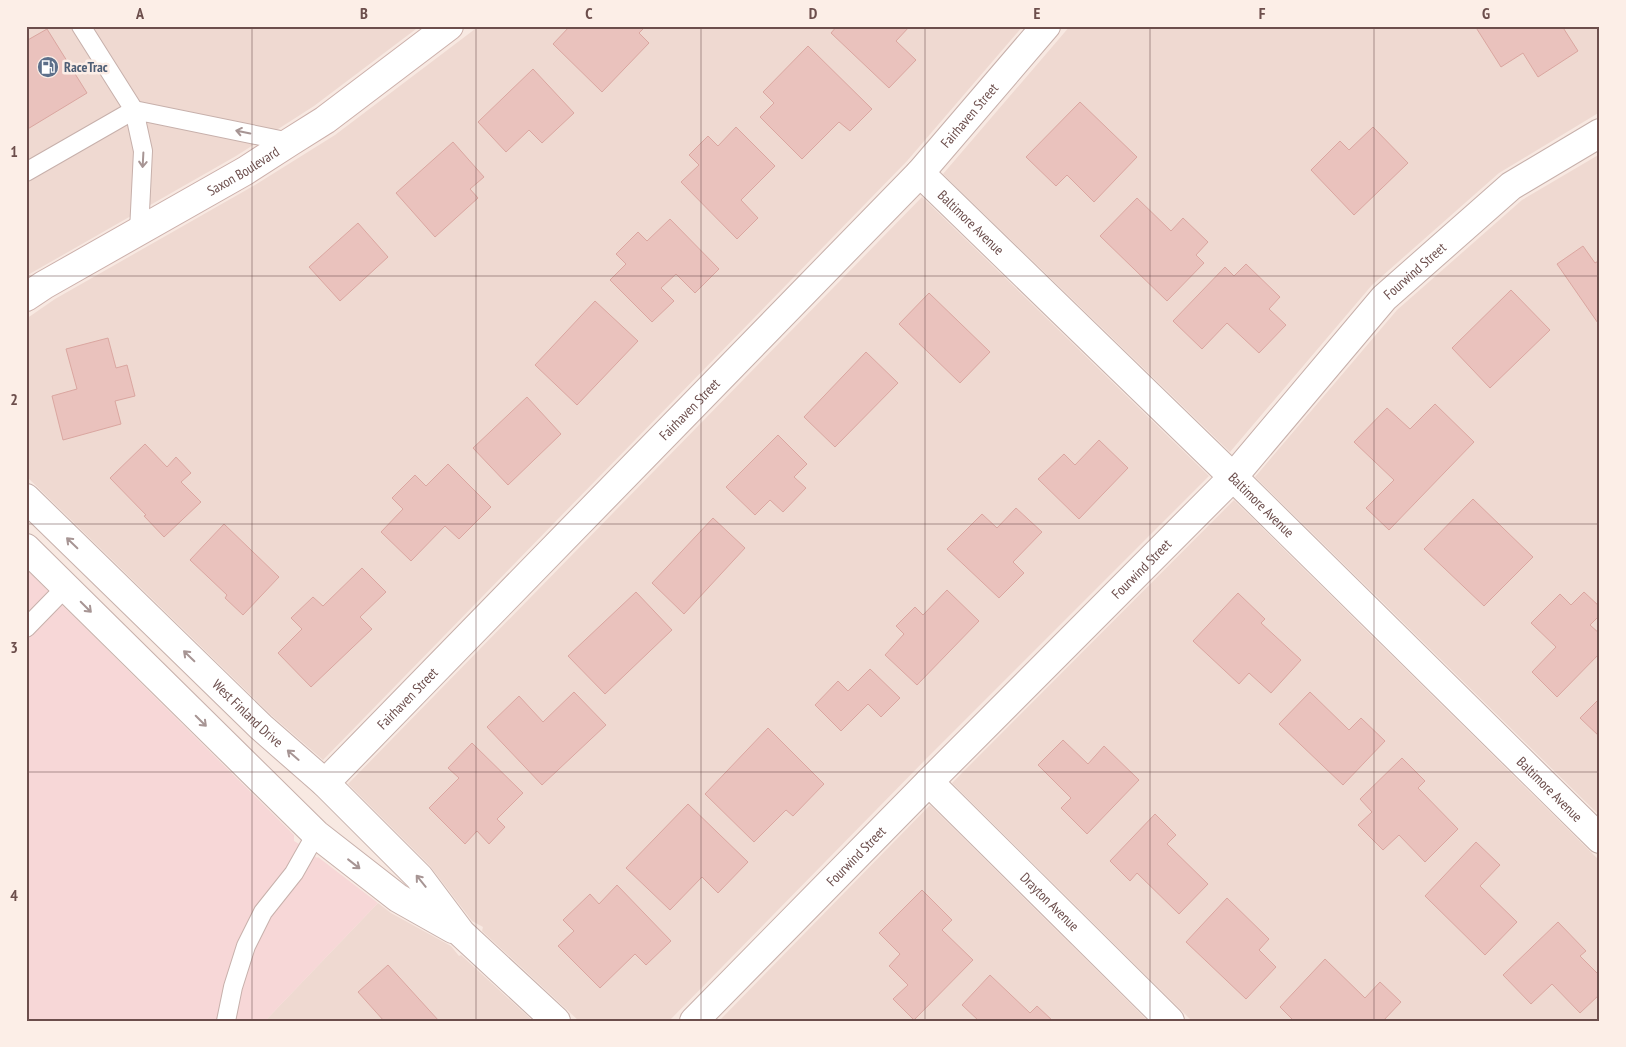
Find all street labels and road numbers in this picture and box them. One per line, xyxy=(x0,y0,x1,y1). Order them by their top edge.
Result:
street label: Fairhaven Street xyxy=(937,79,1002,151)
street label: Saxon Boulevard xyxy=(204,142,282,200)
street label: Baltimore Avenue xyxy=(934,186,1008,259)
street label: Fourwind Street xyxy=(1380,238,1450,303)
street label: Fairhaven Street xyxy=(655,374,724,444)
street label: Baltimore Avenue xyxy=(1225,469,1298,541)
street label: Fourwind Street xyxy=(1108,535,1175,603)
street label: Fairhaven Street xyxy=(373,664,442,733)
street label: West Finland Drive xyxy=(209,676,287,751)
street label: Baltimore Avenue xyxy=(1513,753,1586,826)
street label: Fourwind Street xyxy=(822,822,890,890)
street label: Drayton Avenue xyxy=(1016,869,1083,935)

